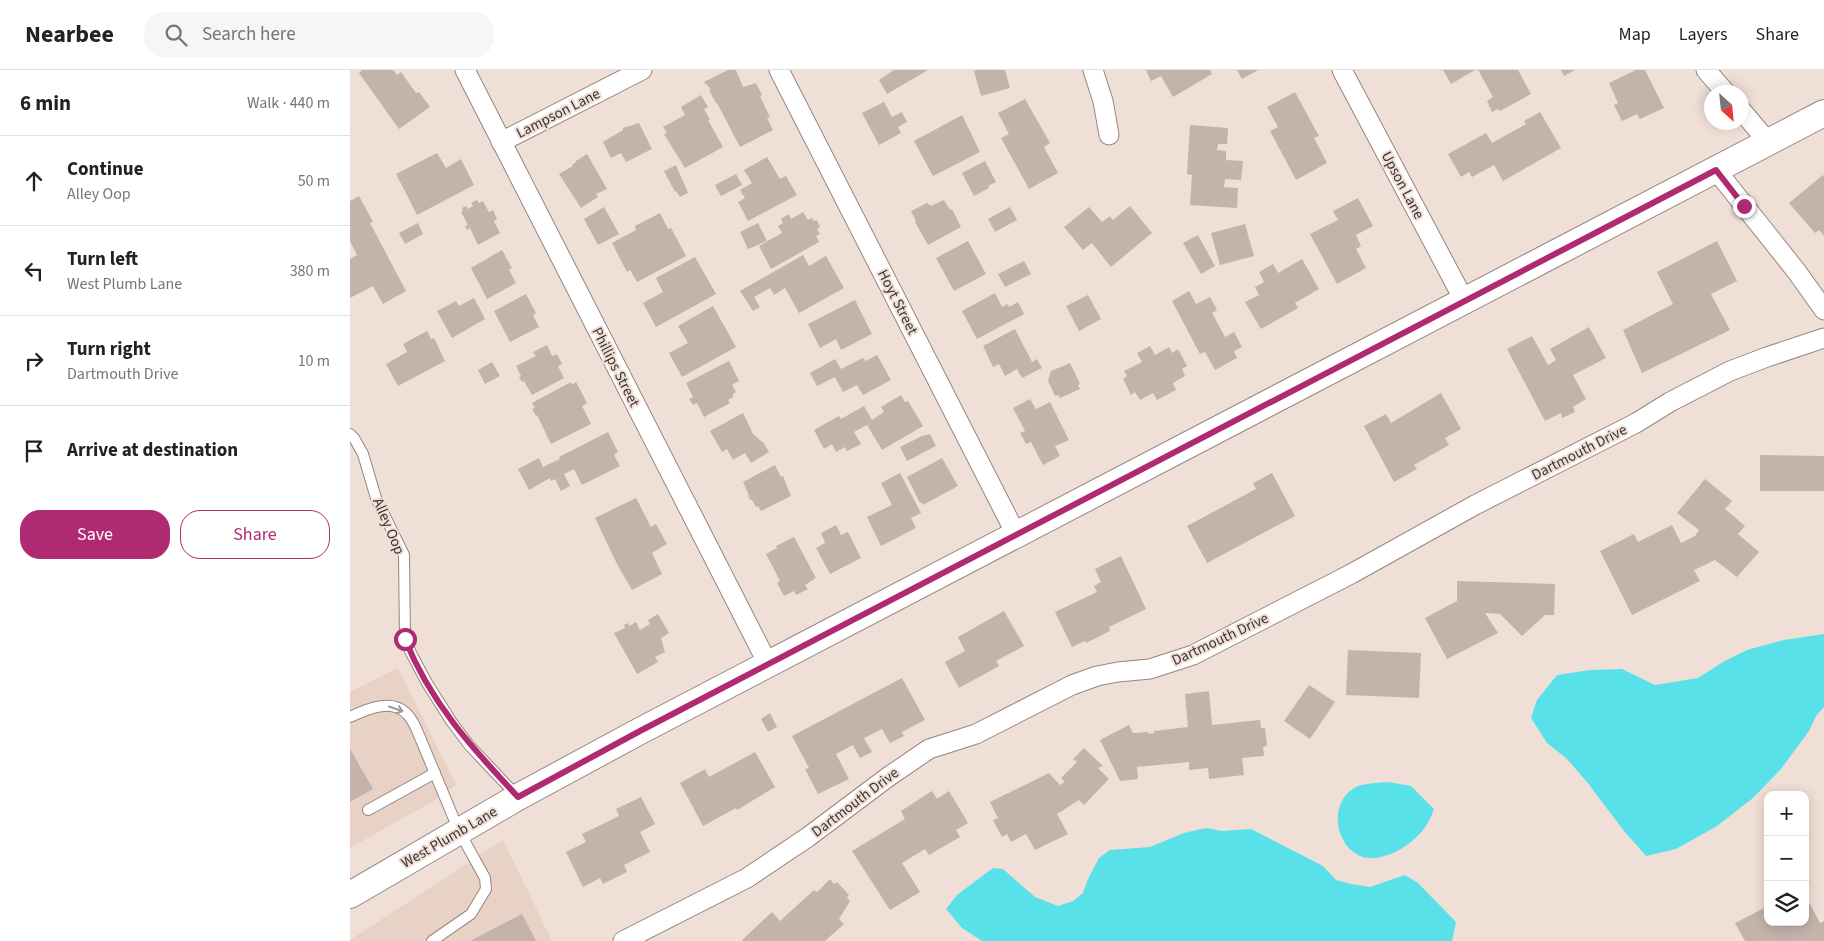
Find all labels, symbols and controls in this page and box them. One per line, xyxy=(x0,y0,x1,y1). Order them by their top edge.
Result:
search box xyxy=(144,12,494,57)
text: Nearbee xyxy=(25,17,114,52)
icon: search xyxy=(162,21,190,49)
text: Search here xyxy=(202,21,296,48)
text: Map xyxy=(1619,22,1651,47)
text: Layers xyxy=(1679,22,1728,47)
text: Share xyxy=(1756,22,1799,47)
street label: Lampson Lane xyxy=(513,83,604,144)
north arrow xyxy=(1704,85,1749,130)
text: 6 min xyxy=(20,88,71,118)
text: Walk · 440 m xyxy=(247,92,330,114)
street label: Upson Lane xyxy=(1376,148,1429,223)
text: Continue xyxy=(67,156,144,183)
icon: ahead xyxy=(20,167,48,195)
text: 50 m xyxy=(298,170,330,192)
text: Alley Oop xyxy=(67,183,131,205)
route end xyxy=(1733,195,1756,218)
text: Turn left xyxy=(67,246,138,273)
icon: left xyxy=(20,257,48,285)
text: 380 m xyxy=(290,260,330,282)
street label: Hoyt Street xyxy=(872,266,923,338)
text: West Plumb Lane xyxy=(67,273,182,295)
street label: Phillips Street xyxy=(586,324,645,411)
text: Turn right xyxy=(67,336,151,363)
icon: right xyxy=(20,347,48,375)
text: 10 m xyxy=(298,350,330,372)
text: Dartmouth Drive xyxy=(67,363,179,385)
street label: Dartmouth Drive xyxy=(1528,419,1631,486)
icon: arrive xyxy=(20,437,48,465)
text: Arrive at destination xyxy=(67,437,238,464)
street label: Alley Oop xyxy=(367,495,410,558)
button: Save xyxy=(20,510,170,559)
button: Share xyxy=(180,510,330,559)
street label: Dartmouth Drive xyxy=(1168,608,1272,671)
route start xyxy=(394,628,417,651)
one-way arrow xyxy=(388,704,404,714)
street label: Dartmouth Drive xyxy=(807,763,903,842)
map controls xyxy=(1764,791,1809,926)
button: + xyxy=(1764,791,1809,836)
street label: West Plumb Lane xyxy=(397,801,501,874)
button: − xyxy=(1764,836,1809,881)
button: layers xyxy=(1764,881,1809,926)

